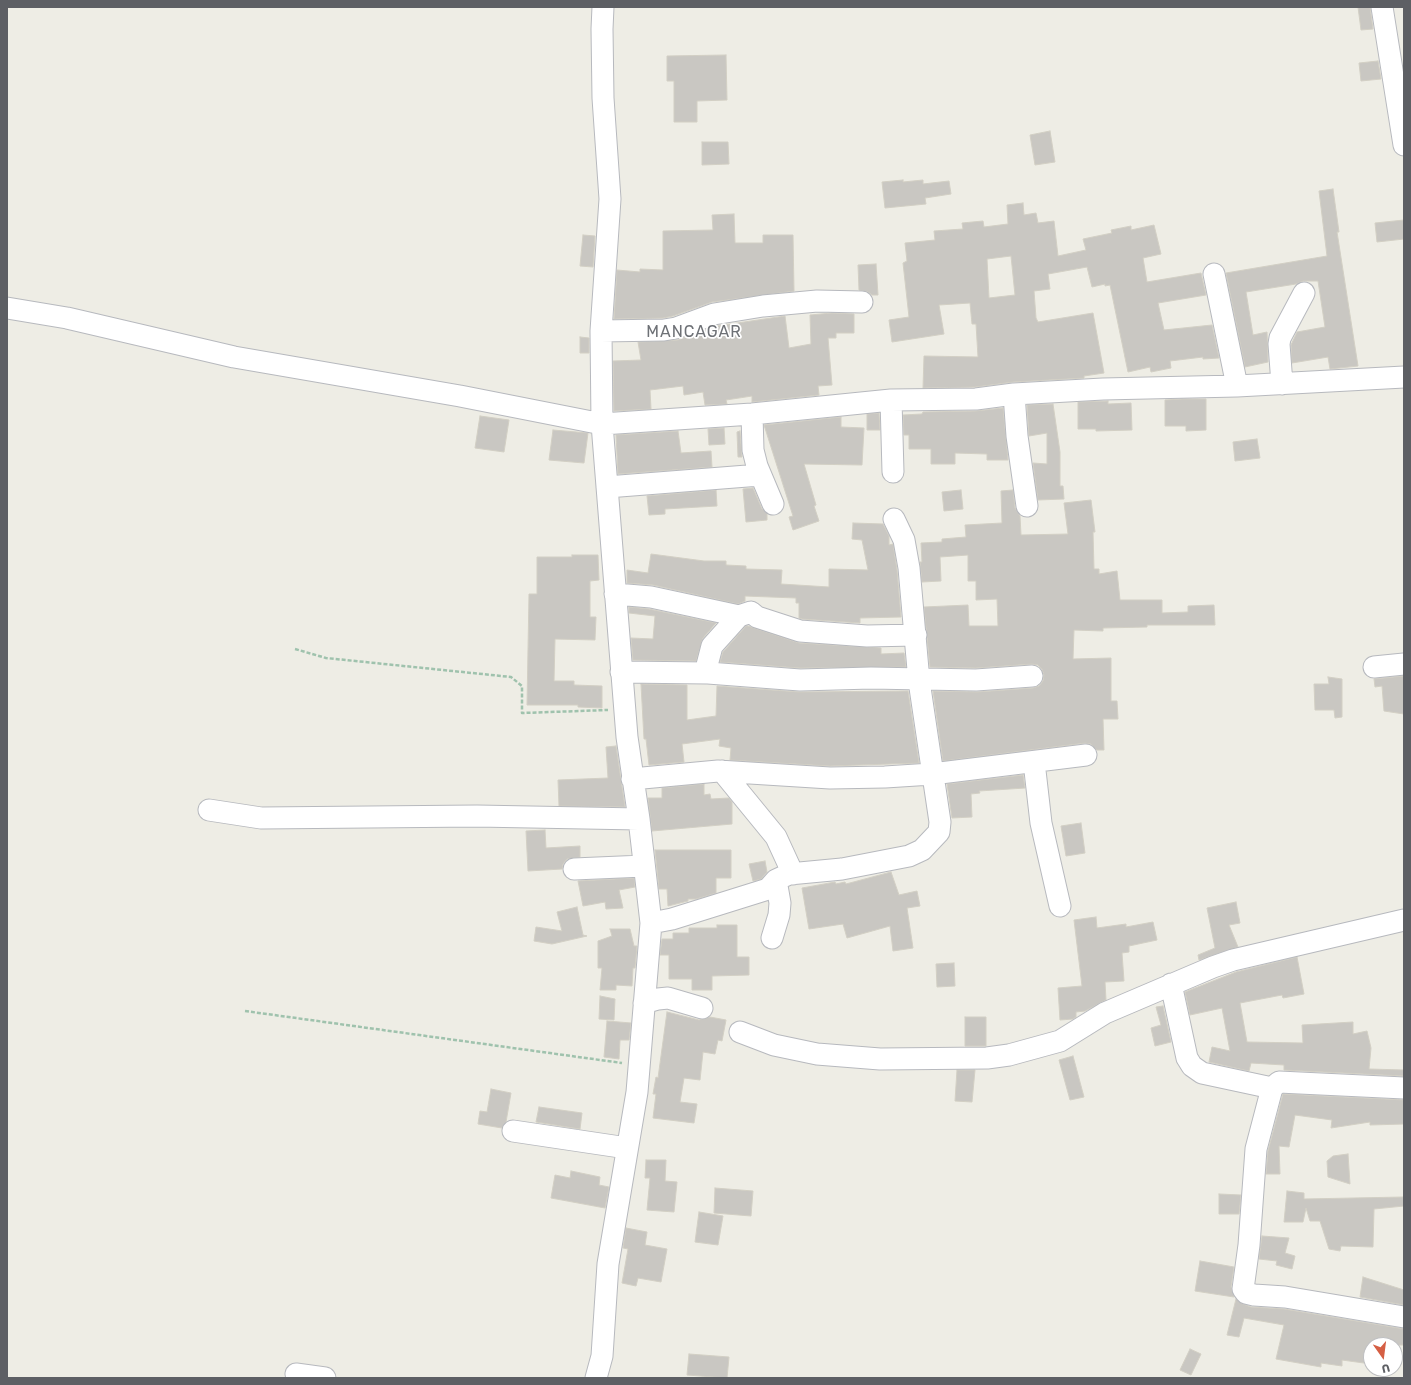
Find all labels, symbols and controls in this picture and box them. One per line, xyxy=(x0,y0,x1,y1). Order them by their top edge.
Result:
district label: MANCAGAR xyxy=(646,322,742,342)
north arrow xyxy=(1363,1337,1403,1377)
text: U xyxy=(1380,1361,1391,1375)

